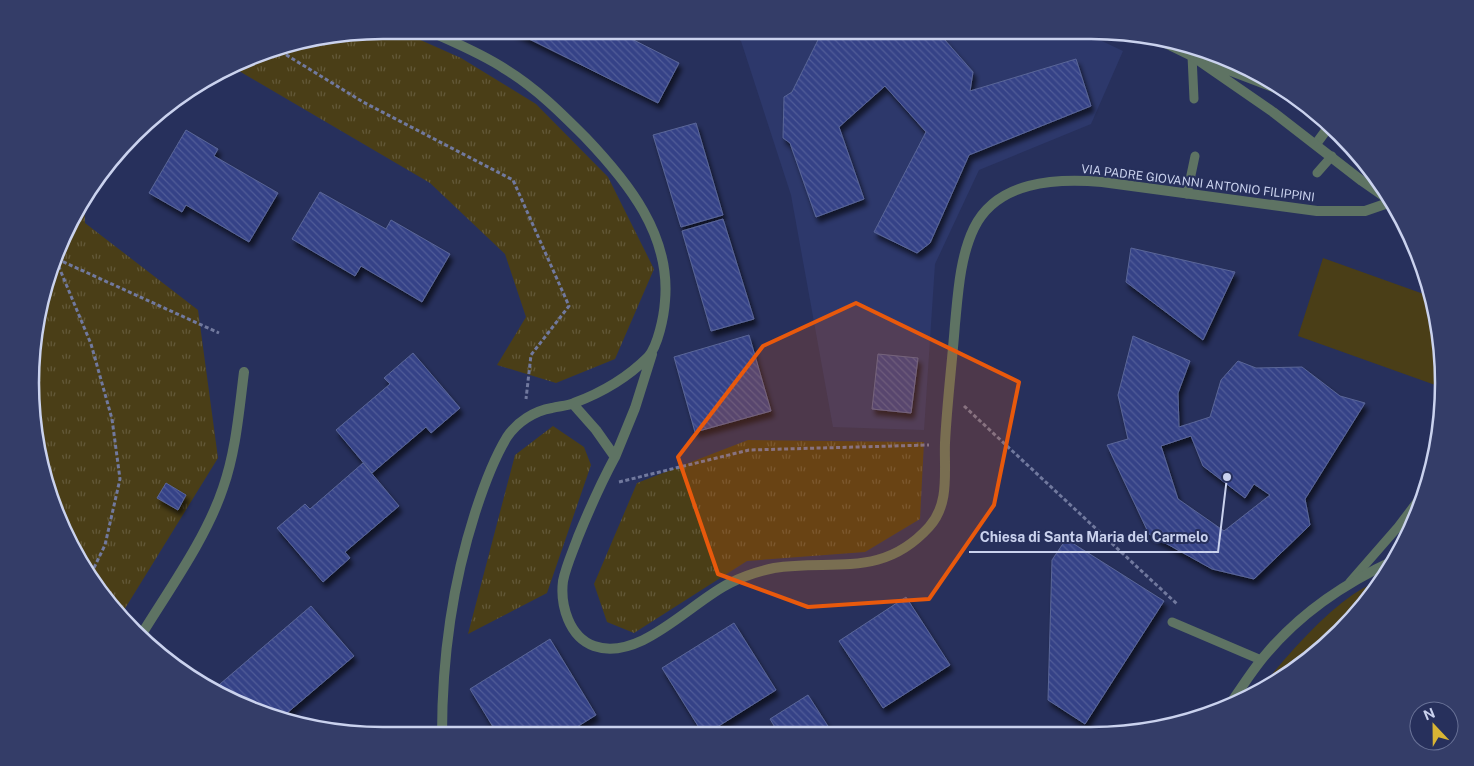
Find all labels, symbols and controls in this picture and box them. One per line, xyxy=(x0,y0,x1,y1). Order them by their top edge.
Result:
street label: VIA PADRE GIOVANNI ANTONIO FILIPPINI xyxy=(1080,162,1316,204)
callout: Chiesa di Santa Maria del Carmelo xyxy=(969,523,1218,552)
text: Chiesa di Santa Maria del Carmelo xyxy=(980,529,1208,545)
north arrow xyxy=(1409,701,1459,751)
text: N xyxy=(1421,704,1437,723)

